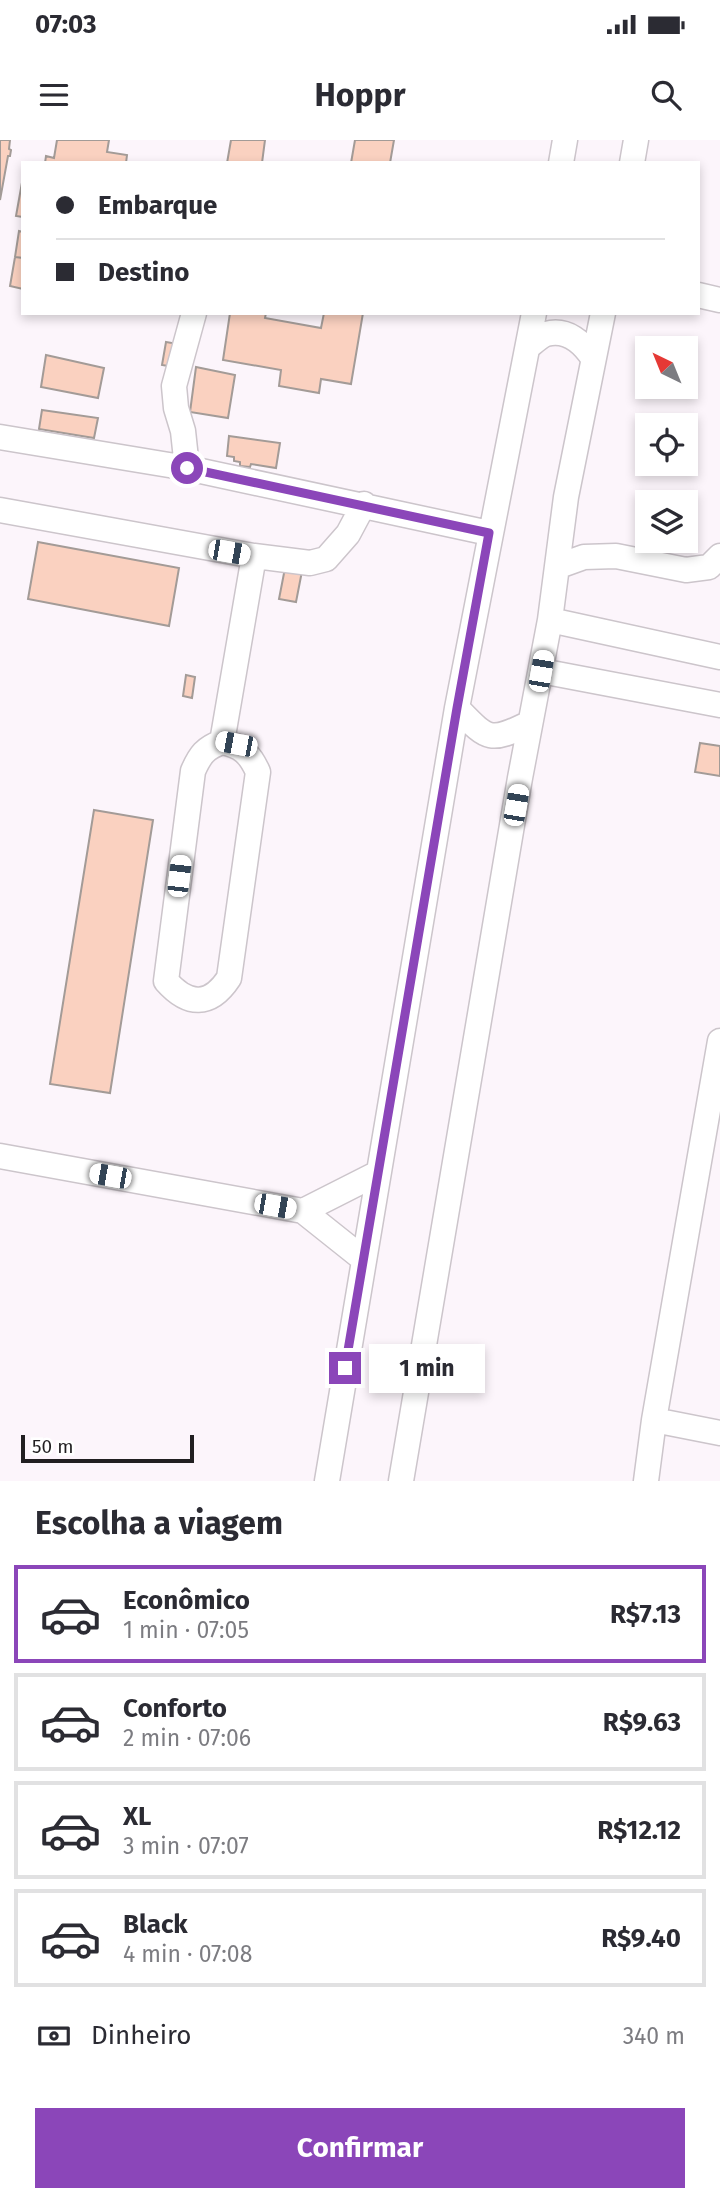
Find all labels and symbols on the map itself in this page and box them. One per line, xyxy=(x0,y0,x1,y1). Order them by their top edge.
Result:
north arrow xyxy=(635,336,698,399)
route start xyxy=(171,452,203,484)
car xyxy=(207,538,252,566)
car xyxy=(528,648,555,694)
car xyxy=(214,730,259,758)
car xyxy=(503,782,530,828)
car xyxy=(167,854,192,898)
car xyxy=(88,1162,133,1190)
car xyxy=(253,1192,298,1220)
callout: 1 min xyxy=(370,1344,485,1392)
route end xyxy=(329,1352,361,1384)
scale bar xyxy=(21,1432,194,1464)

